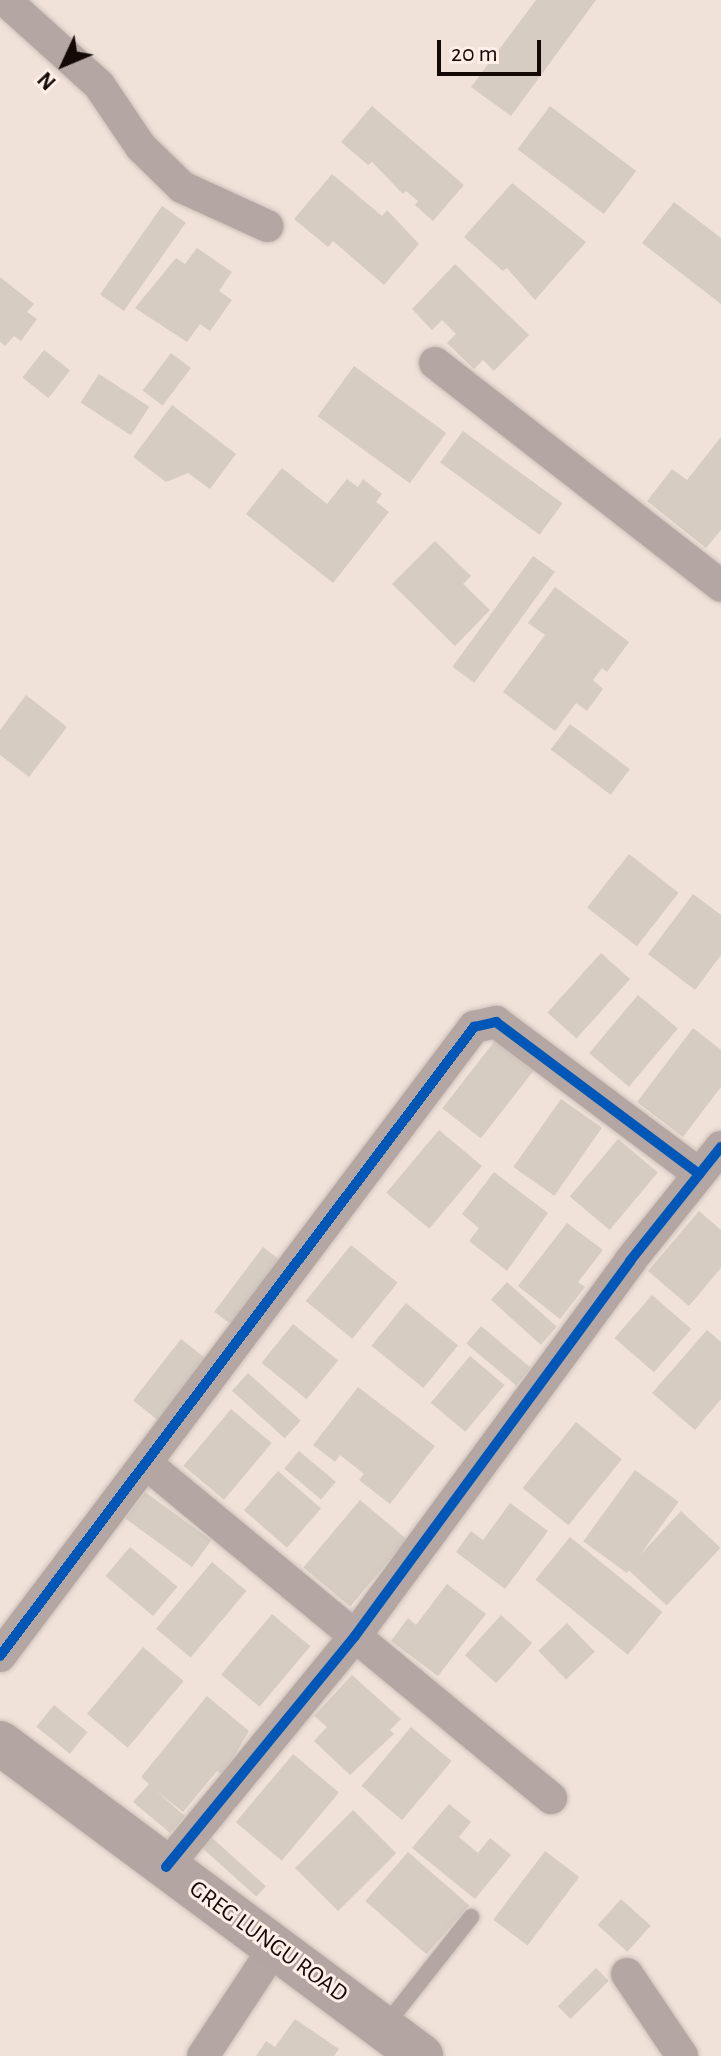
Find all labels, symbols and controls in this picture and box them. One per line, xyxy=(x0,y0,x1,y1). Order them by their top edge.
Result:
north arrow xyxy=(24,24,104,104)
scale bar xyxy=(441,24,545,74)
text: 20 m xyxy=(451,42,498,66)
text: N xyxy=(34,68,60,94)
street label: GREG LUNGU ROAD xyxy=(183,1875,353,2009)

